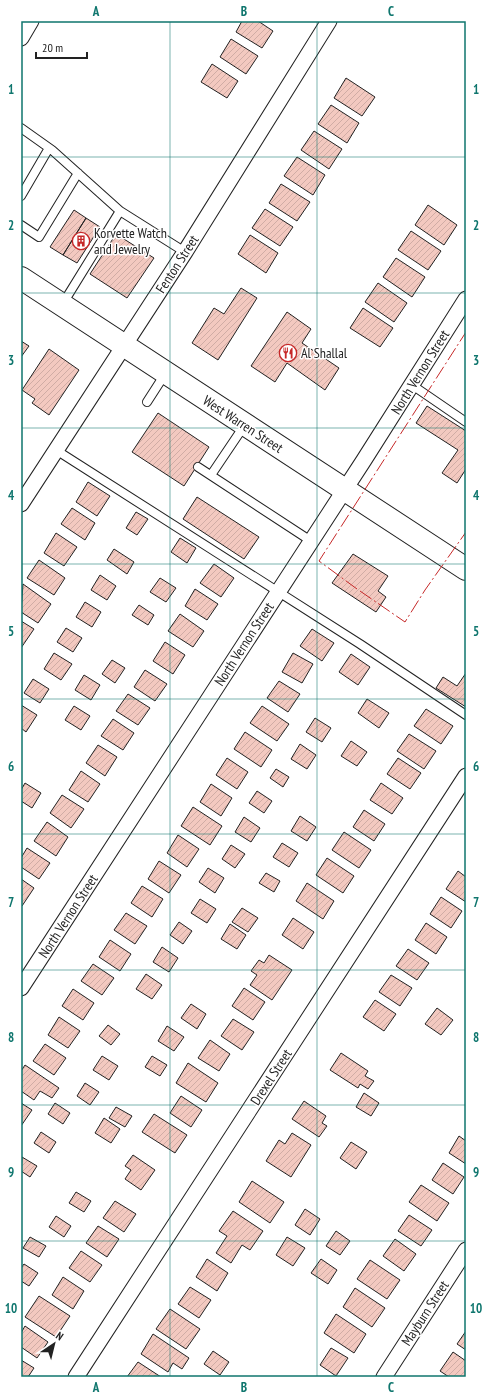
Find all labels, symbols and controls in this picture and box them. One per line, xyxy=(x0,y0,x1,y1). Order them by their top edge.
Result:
text: A xyxy=(92,3,100,20)
text: B xyxy=(241,3,247,20)
text: C xyxy=(388,3,394,20)
scale bar xyxy=(36,34,87,60)
text: 20 m xyxy=(42,40,63,55)
text: 1 xyxy=(8,81,14,98)
text: 1 xyxy=(473,81,479,98)
text: 2 xyxy=(8,217,14,234)
text: 2 xyxy=(473,217,479,234)
place label: Korvette Watch and Jewelry xyxy=(94,224,167,258)
building icon: Korvette Watch and Jewelry xyxy=(71,231,91,251)
street label: Fenton Street xyxy=(152,231,202,296)
street label: North Vernon Street xyxy=(387,326,453,418)
restaurant icon: Al Shallal xyxy=(278,343,298,363)
place label: Al Shallal xyxy=(301,344,348,362)
text: 3 xyxy=(8,352,14,369)
text: 3 xyxy=(473,352,479,369)
street label: West Warren Street xyxy=(199,391,287,457)
text: 4 xyxy=(8,487,15,504)
text: 4 xyxy=(473,487,480,504)
street label: North Vernon Street xyxy=(210,599,278,689)
text: 5 xyxy=(8,623,14,640)
text: 5 xyxy=(473,623,479,640)
text: 6 xyxy=(8,758,14,775)
text: 6 xyxy=(473,758,479,775)
street label: North Vernon Street xyxy=(34,871,102,961)
text: 7 xyxy=(8,894,14,911)
text: 7 xyxy=(473,894,479,911)
text: 8 xyxy=(8,1029,14,1046)
text: 8 xyxy=(473,1029,479,1046)
street label: Drexel Street xyxy=(246,1045,296,1108)
text: 9 xyxy=(8,1164,14,1181)
text: 9 xyxy=(473,1164,479,1181)
street label: Mayburn Street xyxy=(397,1277,453,1349)
text: 10 xyxy=(5,1300,17,1317)
text: 10 xyxy=(470,1300,482,1317)
north arrow xyxy=(34,1324,74,1364)
text: N xyxy=(53,1328,66,1343)
text: A xyxy=(92,1379,100,1396)
text: B xyxy=(241,1379,247,1396)
text: C xyxy=(388,1379,394,1396)

